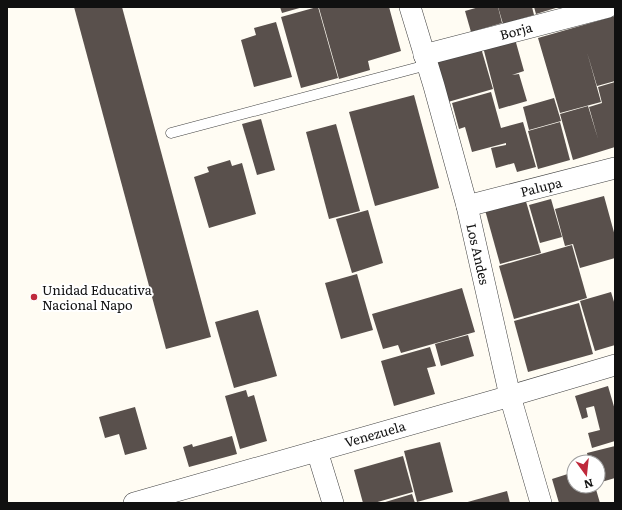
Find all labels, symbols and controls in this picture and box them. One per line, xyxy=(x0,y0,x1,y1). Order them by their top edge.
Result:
street label: Borja xyxy=(497,17,534,44)
street label: Palupa xyxy=(518,172,564,201)
street label: Los Andes xyxy=(462,221,495,286)
place label: Unidad Educativa Nacional Napo xyxy=(42,280,152,314)
marker: Unidad Educativa Nacional Napo xyxy=(29,292,39,302)
street label: Venezuela xyxy=(342,416,408,451)
north arrow xyxy=(566,454,606,494)
text: N xyxy=(582,476,595,494)

